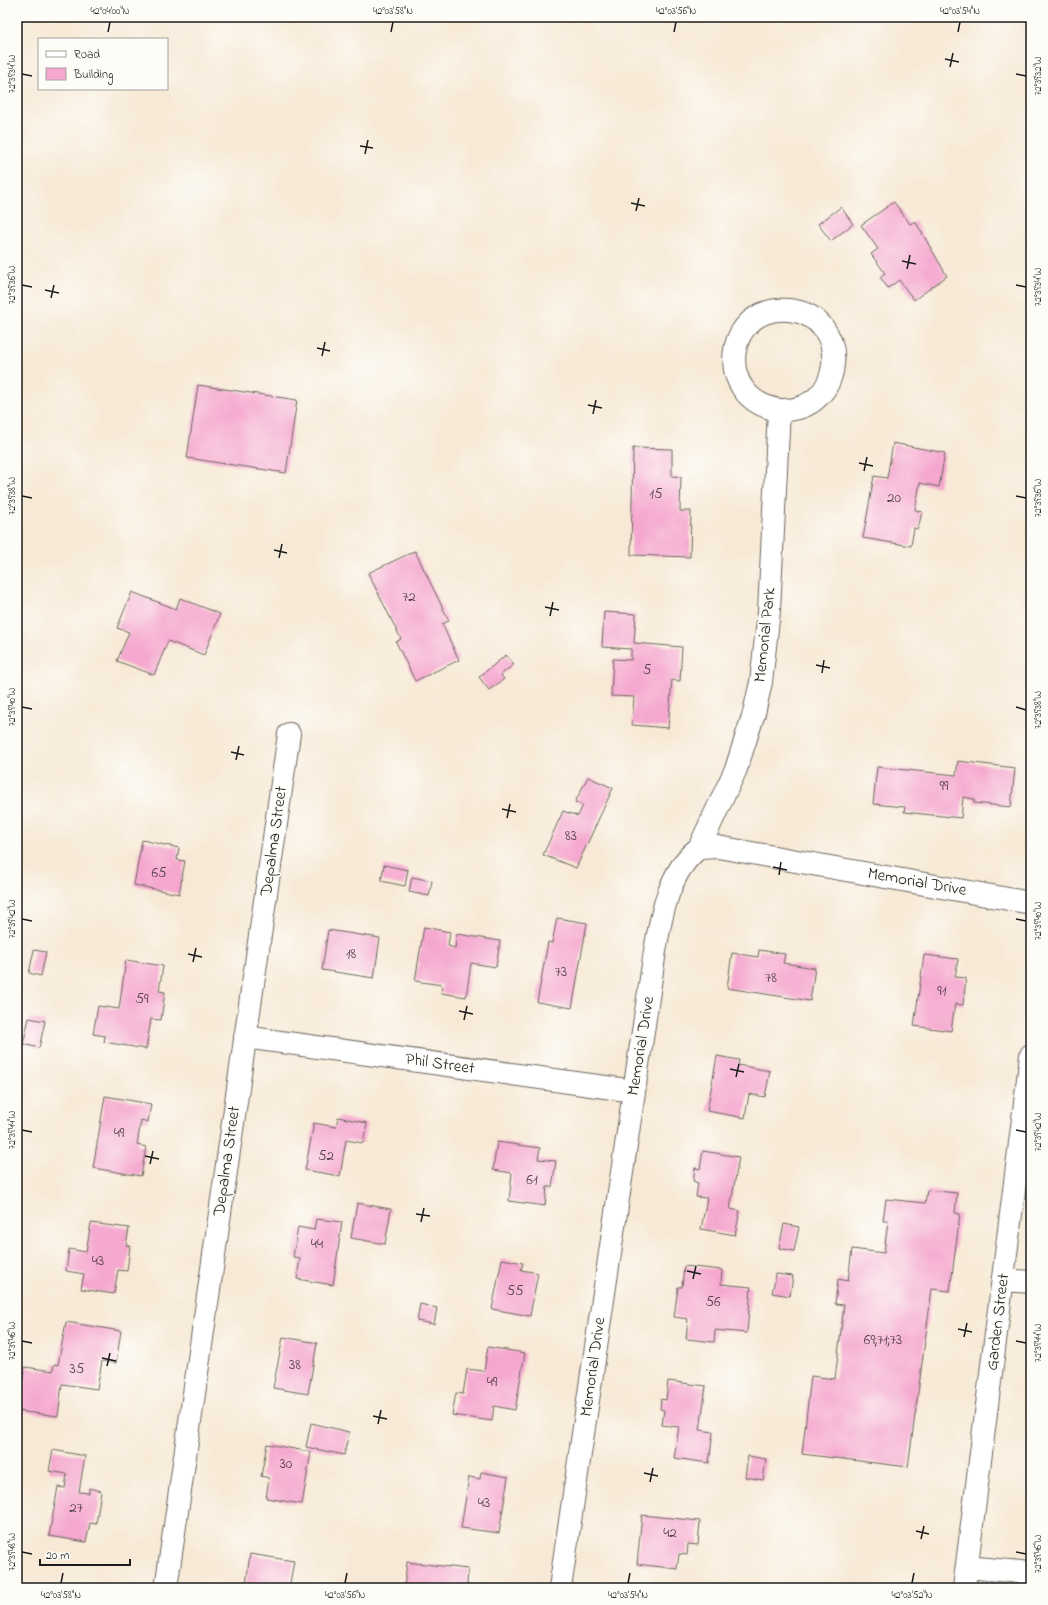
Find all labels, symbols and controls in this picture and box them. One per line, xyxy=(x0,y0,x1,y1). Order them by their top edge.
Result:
text: 42°04'00"N xyxy=(91,4,130,19)
text: 42°03'58"N xyxy=(373,4,413,19)
text: 42°03'56"N xyxy=(656,4,696,19)
text: 42°03'54"N xyxy=(940,4,980,19)
legend xyxy=(38,38,168,90)
text: Road xyxy=(74,46,100,64)
text: 72°39'34"W xyxy=(5,55,20,93)
text: 72°39'32"W xyxy=(1031,56,1046,96)
text: Building xyxy=(73,66,113,85)
text: 72°39'36"W xyxy=(5,265,20,304)
text: 72°39'34"W xyxy=(1031,268,1046,306)
text: 72°39'38"W xyxy=(5,477,20,515)
text: 72°39'36"W xyxy=(1031,478,1046,517)
house number: 15 xyxy=(649,483,663,505)
house number: 20 xyxy=(887,487,901,509)
house number: 72 xyxy=(402,586,416,608)
street label: Memorial Park xyxy=(748,586,782,684)
house number: 5 xyxy=(643,659,652,681)
text: 72°39'40"W xyxy=(5,688,20,726)
text: 72°39'38"W xyxy=(1031,691,1046,729)
house number: 99 xyxy=(939,775,949,797)
street label: Depalma Street xyxy=(254,784,294,899)
house number: 83 xyxy=(565,825,577,847)
street label: Memorial Drive xyxy=(866,861,969,903)
house number: 65 xyxy=(151,862,167,884)
text: 72°39'42"W xyxy=(5,899,20,939)
text: 72°39'40"W xyxy=(1031,902,1046,940)
house number: 18 xyxy=(346,943,357,965)
house number: 73 xyxy=(555,961,567,983)
house number: 78 xyxy=(765,967,777,989)
house number: 91 xyxy=(937,980,947,1002)
house number: 59 xyxy=(135,988,149,1010)
street label: Memorial Drive xyxy=(621,994,661,1097)
street label: Phil Street xyxy=(404,1047,477,1081)
street label: Depalma Street xyxy=(207,1104,247,1219)
text: 72°39'44"W xyxy=(5,1111,20,1149)
text: 72°39'42"W xyxy=(1031,1112,1046,1152)
house number: 49 xyxy=(114,1122,125,1144)
house number: 52 xyxy=(318,1145,335,1167)
house number: 61 xyxy=(526,1169,538,1191)
house number: 44 xyxy=(311,1233,323,1255)
house number: 43 xyxy=(92,1250,104,1272)
street label: Garden Street xyxy=(980,1272,1016,1372)
house number: 55 xyxy=(506,1280,524,1302)
house number: 56 xyxy=(705,1291,721,1313)
street label: Memorial Drive xyxy=(574,1315,612,1418)
text: 72°39'46"W xyxy=(5,1321,20,1360)
text: 72°39'44"W xyxy=(1031,1324,1046,1362)
house number: 69;71;73 xyxy=(864,1329,902,1351)
house number: 38 xyxy=(289,1354,301,1376)
house number: 35 xyxy=(70,1358,85,1380)
house number: 49 xyxy=(487,1371,498,1393)
house number: 30 xyxy=(280,1453,293,1475)
house number: 43 xyxy=(478,1492,490,1514)
house number: 27 xyxy=(69,1497,83,1519)
house number: 42 xyxy=(663,1522,677,1544)
text: 72°39'48"W xyxy=(5,1533,20,1571)
text: 72°39'46"W xyxy=(1031,1534,1046,1573)
scale bar xyxy=(40,1541,130,1567)
text: 20 m xyxy=(46,1547,69,1565)
text: 42°03'58"N xyxy=(41,1588,81,1603)
text: 42°03'56"N xyxy=(325,1588,365,1603)
text: 42°03'54"N xyxy=(608,1588,648,1603)
text: 42°03'52"N xyxy=(891,1588,933,1603)

